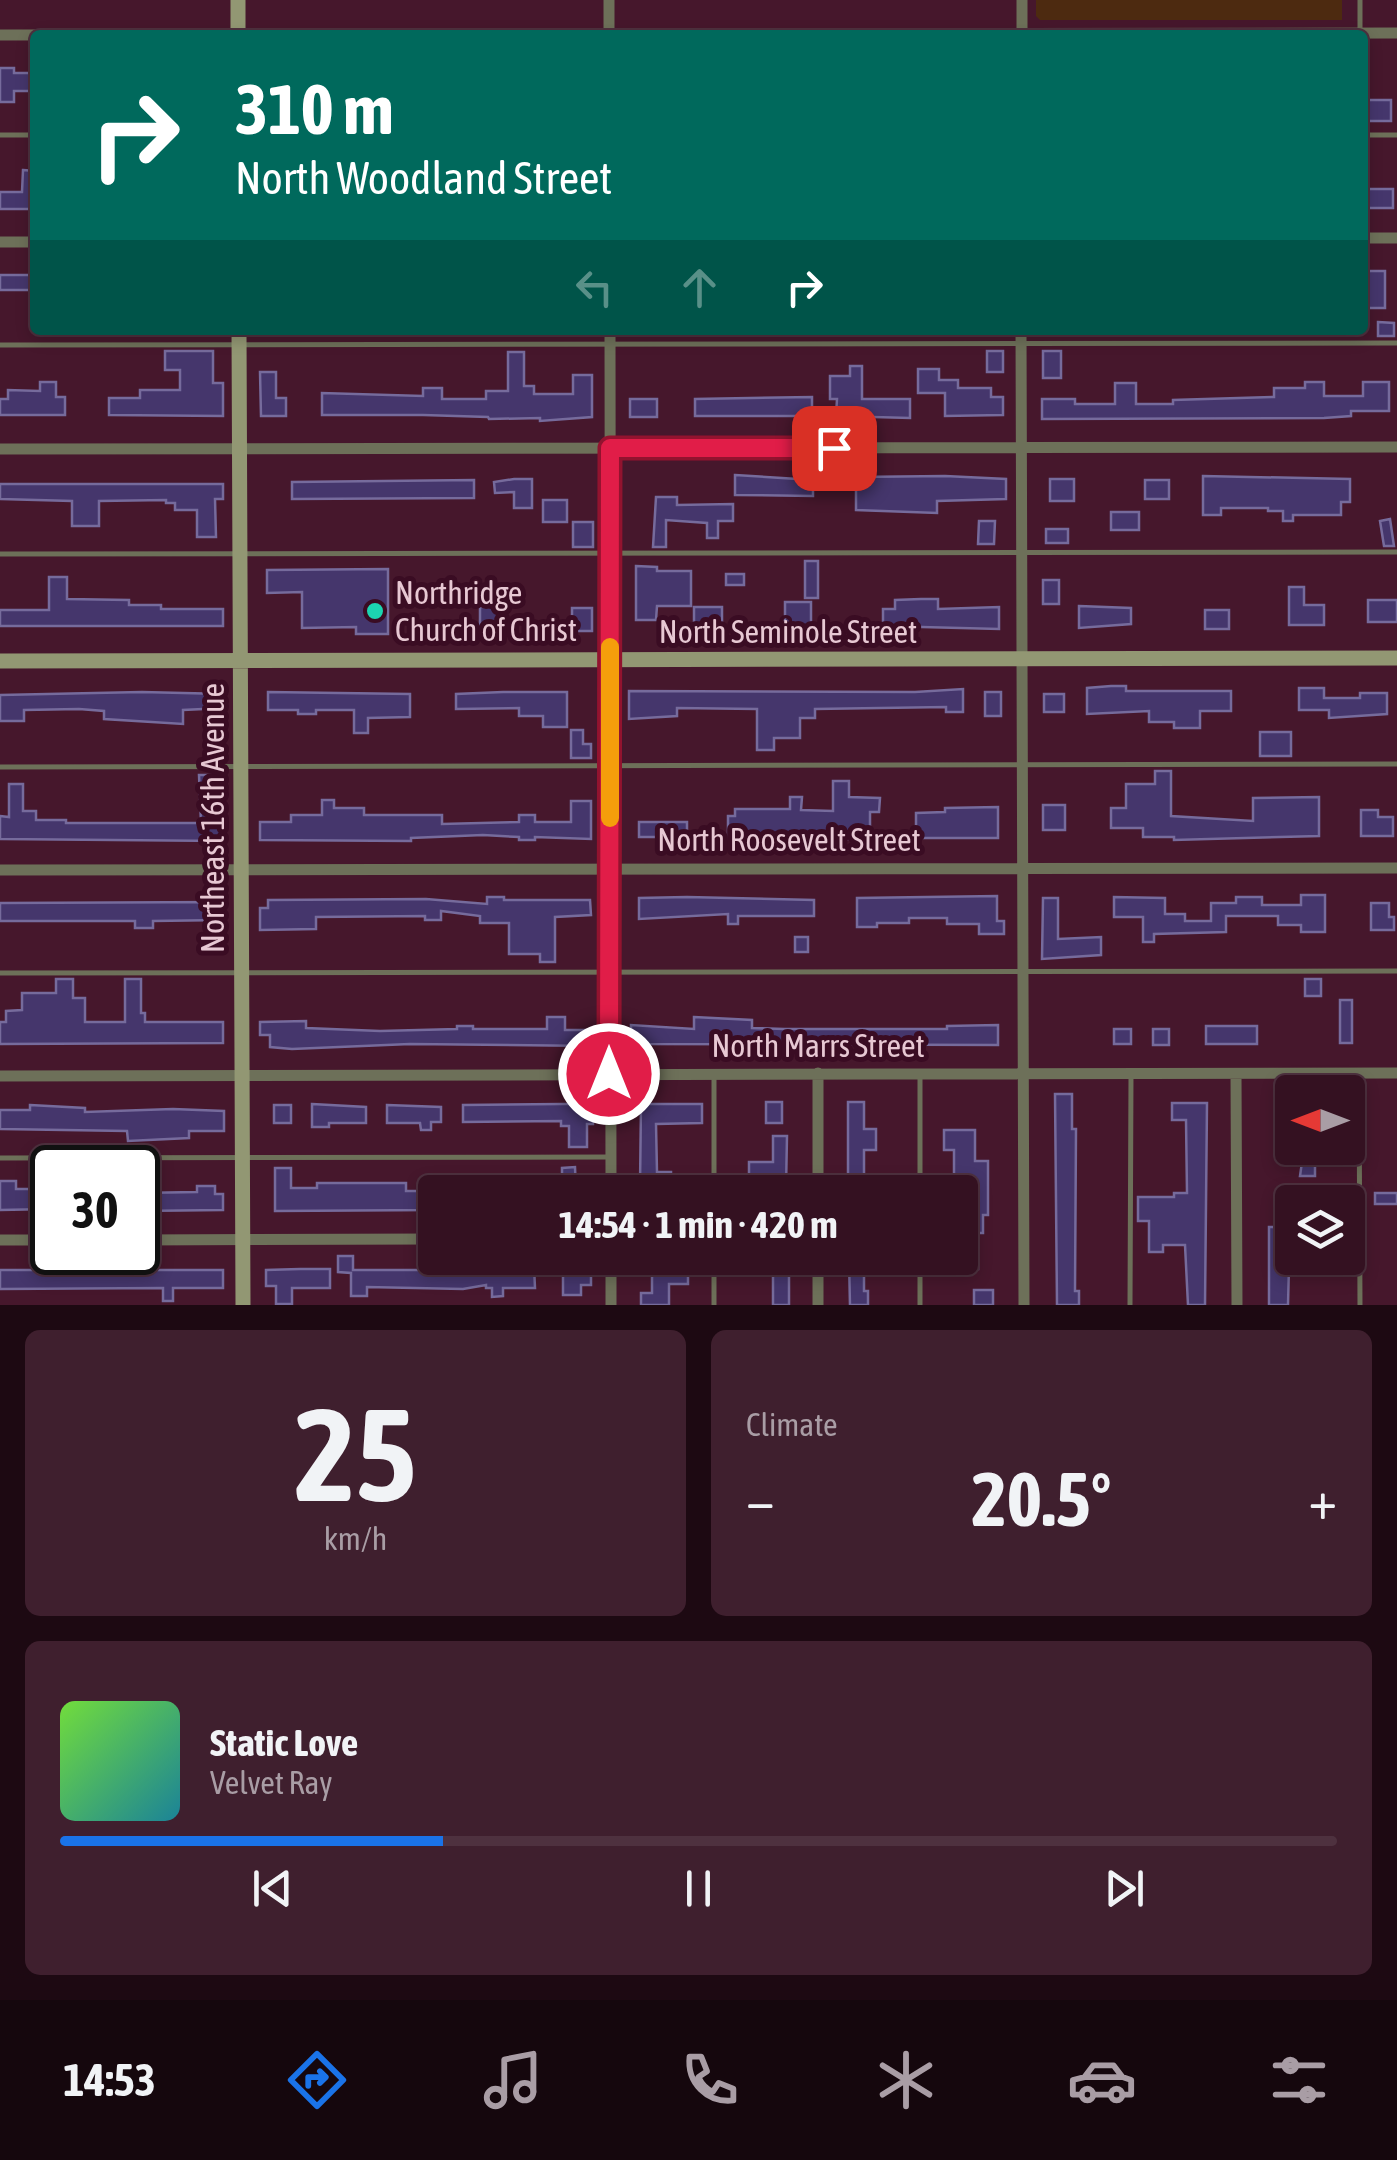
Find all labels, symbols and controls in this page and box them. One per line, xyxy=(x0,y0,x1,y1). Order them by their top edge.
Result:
text: 310 m xyxy=(235,69,394,149)
icon: right xyxy=(70,70,200,200)
text: North Woodland Street xyxy=(235,152,612,204)
icon: left xyxy=(567,260,622,315)
icon: ahead xyxy=(672,260,727,315)
icon: right xyxy=(777,260,832,315)
pin xyxy=(792,406,877,491)
icon: arrive xyxy=(807,421,862,476)
place label: Northridge Church of Christ xyxy=(395,574,577,648)
marker: Northridge Church of Christ xyxy=(364,600,386,622)
street label: North Seminole Street xyxy=(659,613,917,650)
street label: Northeast 16th Avenue xyxy=(194,683,231,953)
street label: North Roosevelt Street xyxy=(657,821,921,858)
position arrow xyxy=(557,1022,661,1126)
street label: North Marrs Street xyxy=(711,1027,925,1064)
north arrow xyxy=(1275,1075,1365,1165)
map controls xyxy=(1275,1075,1365,1275)
speed limit sign: 30 xyxy=(30,1145,160,1275)
button: layers xyxy=(1275,1185,1365,1275)
text: 14:54 · 1 min · 420 m xyxy=(558,1203,838,1246)
text: 25 xyxy=(294,1380,417,1529)
text: Climate xyxy=(746,1406,838,1443)
text: 20.5° xyxy=(972,1456,1111,1542)
text: − xyxy=(746,1468,775,1531)
text: + xyxy=(1308,1468,1337,1531)
text: km/h xyxy=(324,1520,387,1557)
text: Static Love xyxy=(210,1721,358,1764)
text: Velvet Ray xyxy=(210,1764,332,1801)
icon: previous xyxy=(245,1861,300,1916)
icon: pause xyxy=(671,1861,726,1916)
icon: next xyxy=(1097,1861,1152,1916)
icon: directions xyxy=(282,2045,352,2115)
icon: music xyxy=(478,2045,548,2115)
icon: phone xyxy=(675,2045,745,2115)
icon: climate xyxy=(871,2045,941,2115)
icon: car xyxy=(1067,2045,1137,2115)
icon: filters xyxy=(1264,2045,1334,2115)
text: 14:53 xyxy=(63,2054,156,2106)

